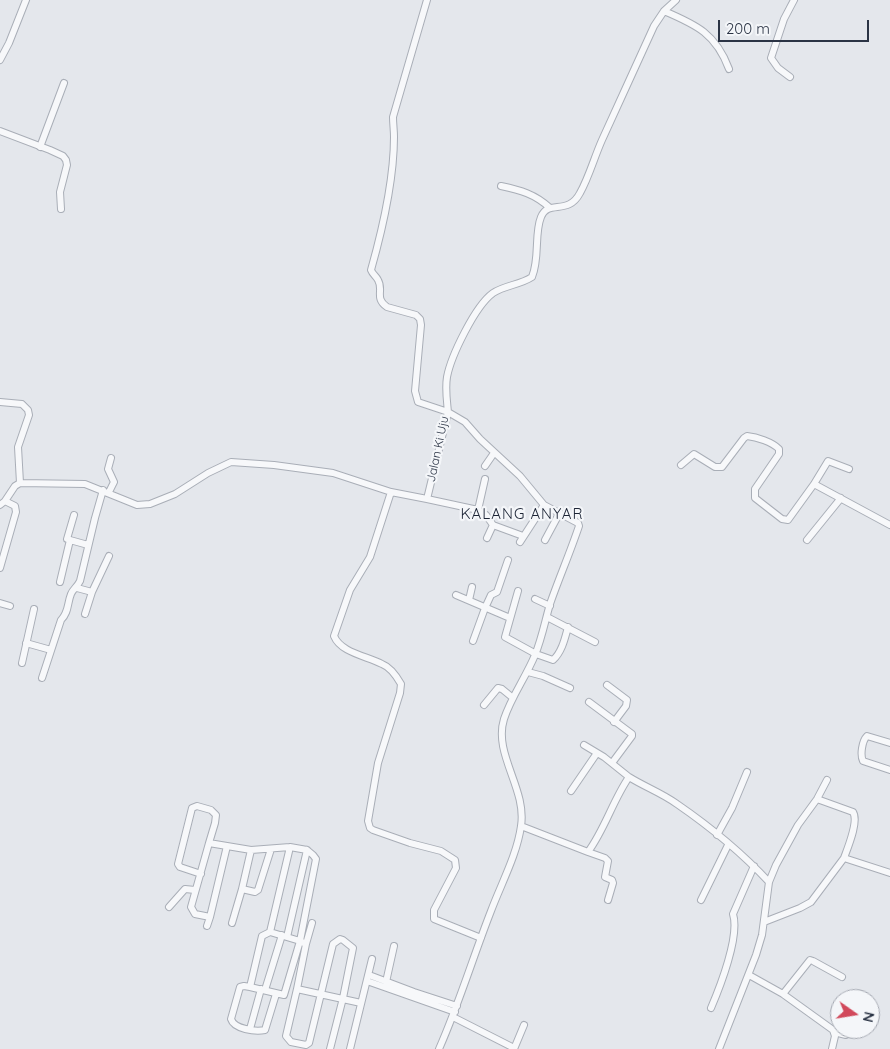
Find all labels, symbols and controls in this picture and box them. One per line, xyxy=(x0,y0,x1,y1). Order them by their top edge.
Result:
scale bar xyxy=(720,10,871,42)
text: 200 m xyxy=(726,19,770,38)
street label: Jalan Ki Uju xyxy=(424,415,452,483)
district label: KALANG ANYAR xyxy=(459,505,585,523)
north arrow xyxy=(830,989,880,1039)
text: N xyxy=(859,1010,879,1024)

